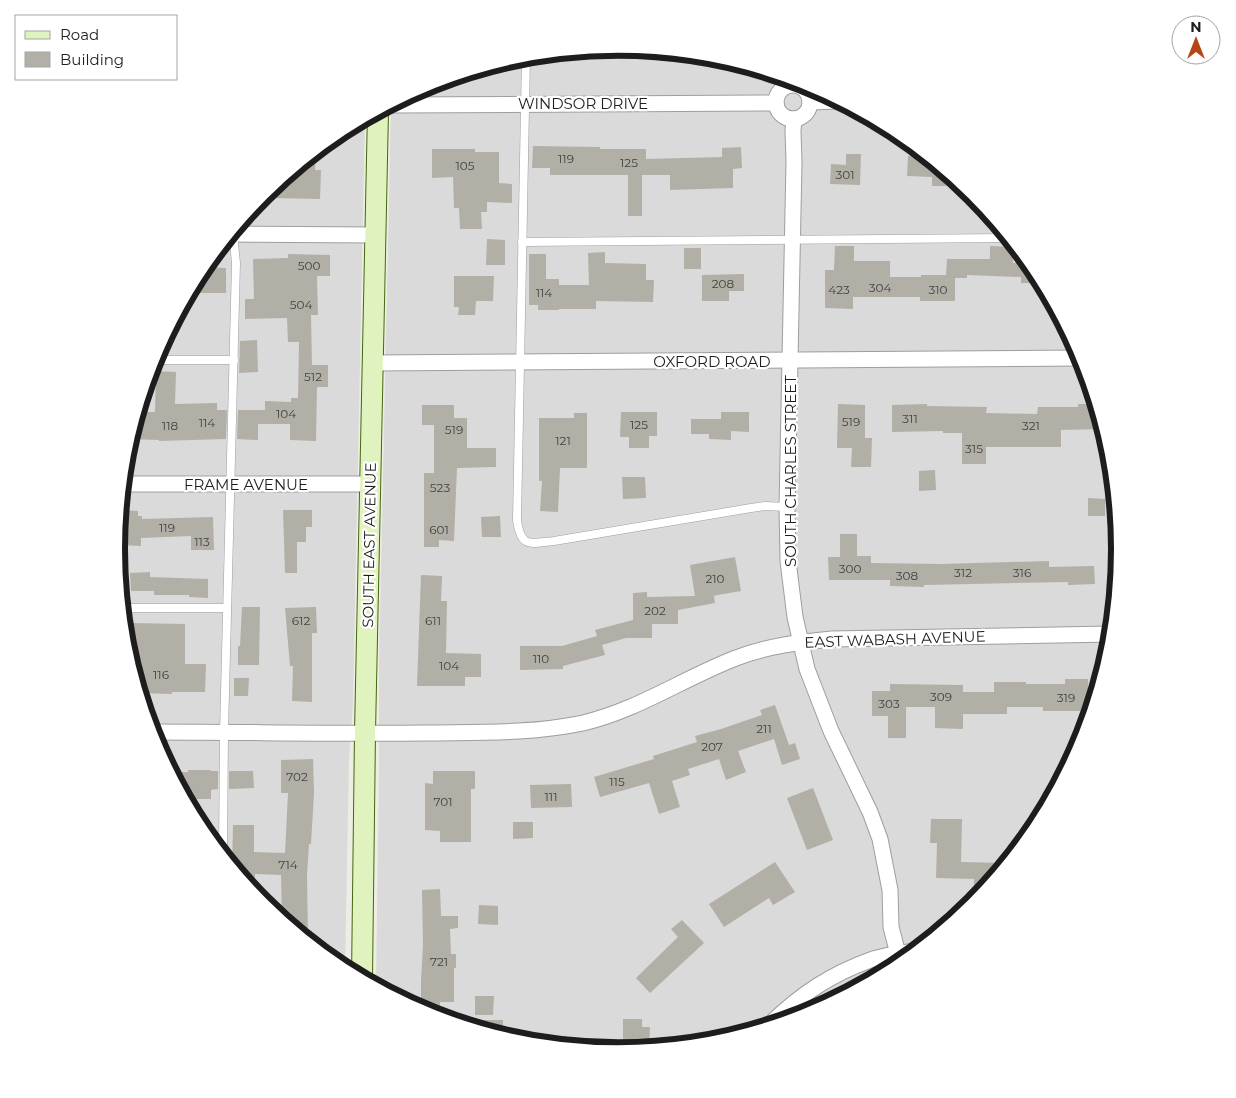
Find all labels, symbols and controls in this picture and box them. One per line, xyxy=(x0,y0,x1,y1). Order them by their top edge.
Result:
legend xyxy=(15,15,178,80)
north arrow xyxy=(1171,15,1221,65)
text: N xyxy=(1190,18,1202,36)
text: Road xyxy=(60,25,99,44)
text: Building xyxy=(60,50,124,69)
street label: WINDSOR DRIVE xyxy=(518,94,648,113)
house number: 119 xyxy=(558,151,574,166)
house number: 125 xyxy=(620,155,638,170)
house number: 105 xyxy=(455,158,475,173)
house number: 301 xyxy=(835,167,855,182)
house number: 500 xyxy=(298,258,320,273)
house number: 208 xyxy=(712,276,735,291)
house number: 304 xyxy=(869,280,891,295)
house number: 423 xyxy=(828,282,850,297)
house number: 310 xyxy=(928,282,948,297)
house number: 114 xyxy=(536,285,552,300)
house number: 504 xyxy=(290,297,312,312)
street label: OXFORD ROAD xyxy=(653,352,771,371)
house number: 512 xyxy=(304,369,322,384)
street label: SOUTH CHARLES STREET xyxy=(781,375,800,567)
house number: 104 xyxy=(276,406,296,421)
house number: 311 xyxy=(902,411,918,426)
house number: 519 xyxy=(842,414,860,429)
house number: 114 xyxy=(199,415,215,430)
house number: 125 xyxy=(630,417,648,432)
house number: 118 xyxy=(162,418,179,433)
house number: 321 xyxy=(1022,418,1040,433)
house number: 519 xyxy=(445,422,463,437)
house number: 121 xyxy=(555,433,571,448)
house number: 315 xyxy=(965,441,983,456)
street label: SOUTH EAST AVENUE xyxy=(358,462,380,628)
street label: FRAME AVENUE xyxy=(184,475,308,494)
house number: 523 xyxy=(430,480,450,495)
house number: 119 xyxy=(159,520,175,535)
house number: 601 xyxy=(429,522,449,537)
house number: 113 xyxy=(194,534,210,549)
house number: 300 xyxy=(839,561,861,576)
house number: 312 xyxy=(954,565,972,580)
house number: 316 xyxy=(1013,565,1031,580)
house number: 308 xyxy=(896,568,919,583)
house number: 210 xyxy=(705,571,725,586)
house number: 202 xyxy=(644,603,666,618)
house number: 612 xyxy=(292,613,310,628)
house number: 611 xyxy=(425,613,441,628)
street label: EAST WABASH AVENUE xyxy=(804,626,986,652)
house number: 110 xyxy=(533,651,549,666)
house number: 104 xyxy=(439,658,459,673)
house number: 116 xyxy=(153,667,169,682)
house number: 309 xyxy=(930,689,952,704)
house number: 319 xyxy=(1057,690,1075,705)
house number: 303 xyxy=(878,696,900,711)
house number: 211 xyxy=(756,721,772,736)
house number: 207 xyxy=(701,739,723,754)
house number: 702 xyxy=(286,769,308,784)
house number: 115 xyxy=(609,774,625,789)
house number: 111 xyxy=(545,789,558,804)
house number: 701 xyxy=(433,794,453,809)
house number: 714 xyxy=(278,857,298,872)
house number: 721 xyxy=(430,954,448,969)

